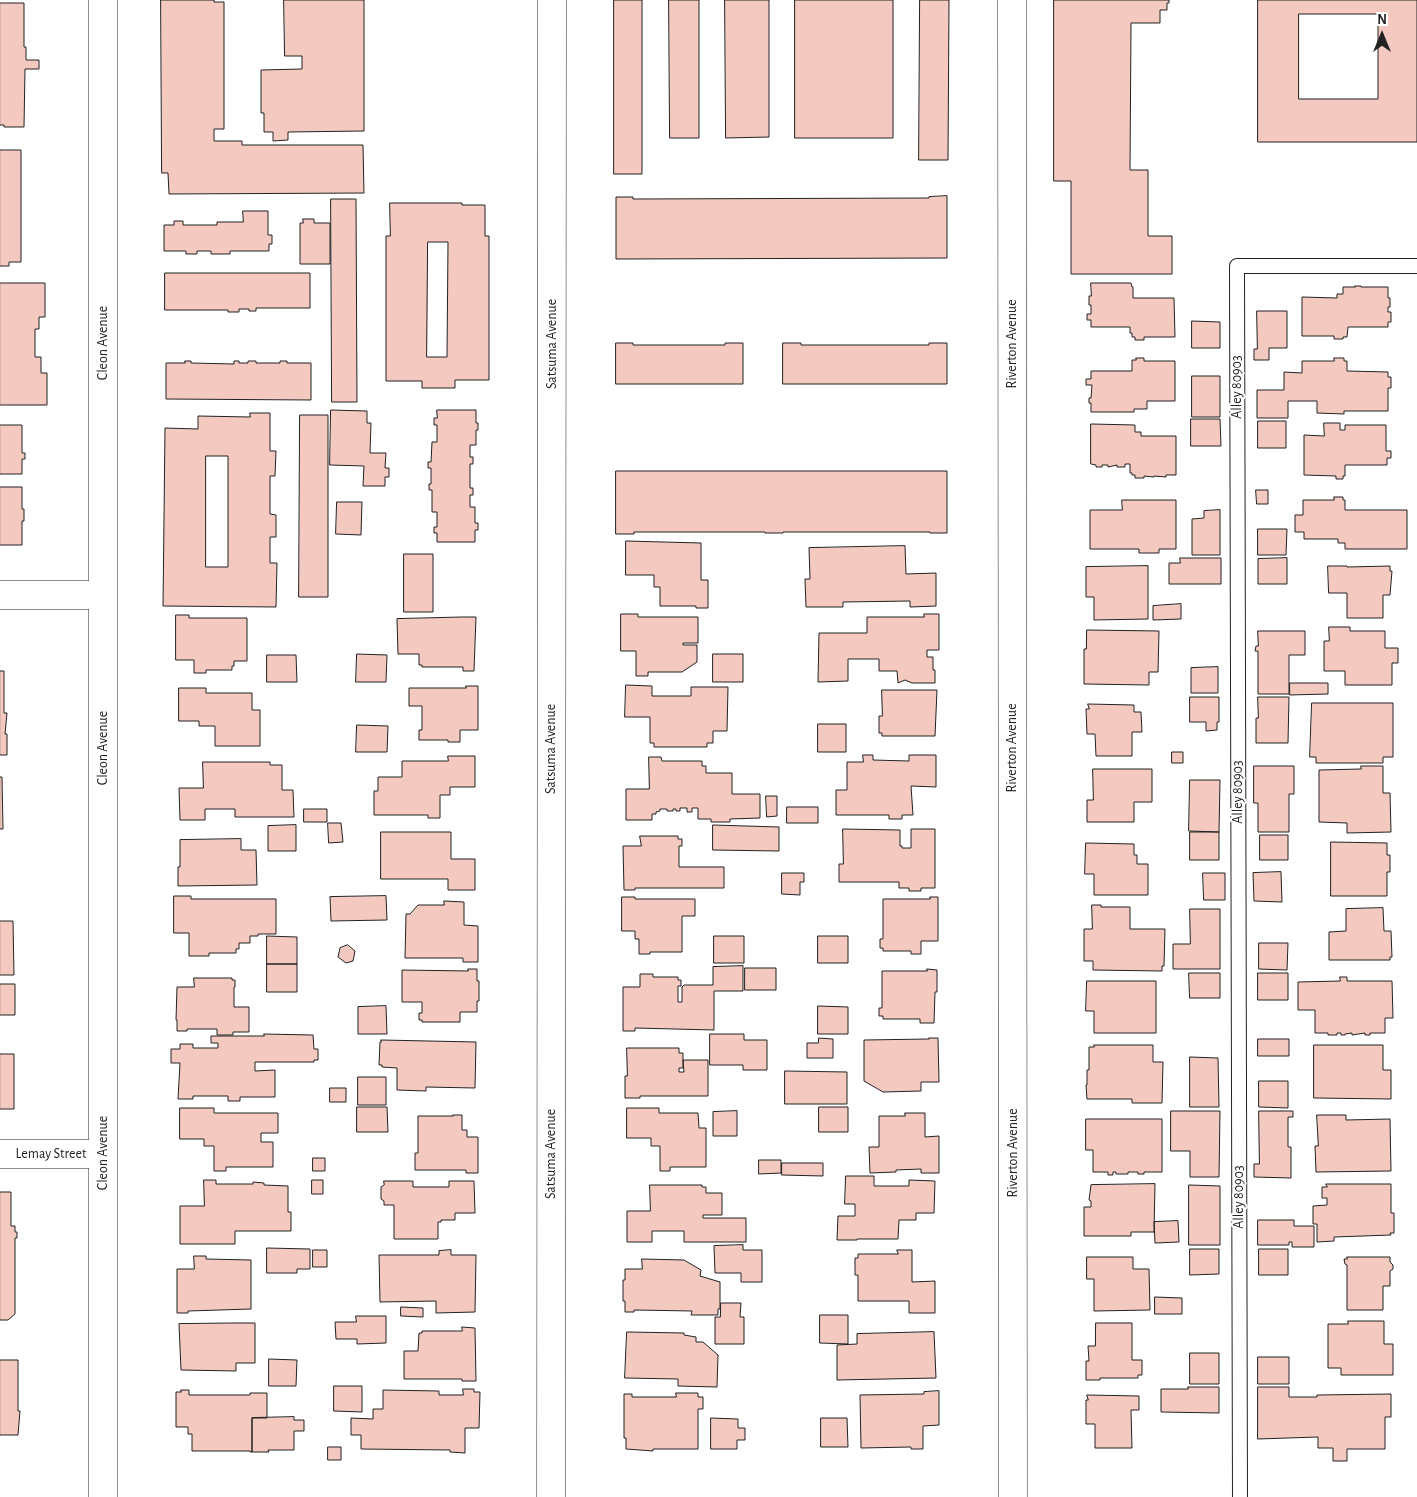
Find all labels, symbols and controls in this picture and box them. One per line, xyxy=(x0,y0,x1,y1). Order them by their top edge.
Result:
north arrow xyxy=(1357,10,1407,60)
text: N xyxy=(1377,13,1387,27)
street label: Satsuma Avenue xyxy=(544,299,560,389)
street label: Riverton Avenue xyxy=(1004,299,1020,389)
street label: Cleon Avenue xyxy=(95,306,111,380)
street label: Alley 80903 xyxy=(1229,355,1245,419)
street label: Riverton Avenue xyxy=(1004,703,1020,793)
street label: Satsuma Avenue xyxy=(543,704,559,794)
street label: Cleon Avenue xyxy=(95,711,111,785)
street label: Alley 80903 xyxy=(1230,760,1246,824)
street label: Riverton Avenue xyxy=(1005,1108,1021,1198)
street label: Satsuma Avenue xyxy=(543,1109,559,1199)
street label: Cleon Avenue xyxy=(95,1116,111,1190)
street label: Lemay Street xyxy=(16,1146,86,1162)
street label: Alley 80903 xyxy=(1231,1165,1247,1229)

